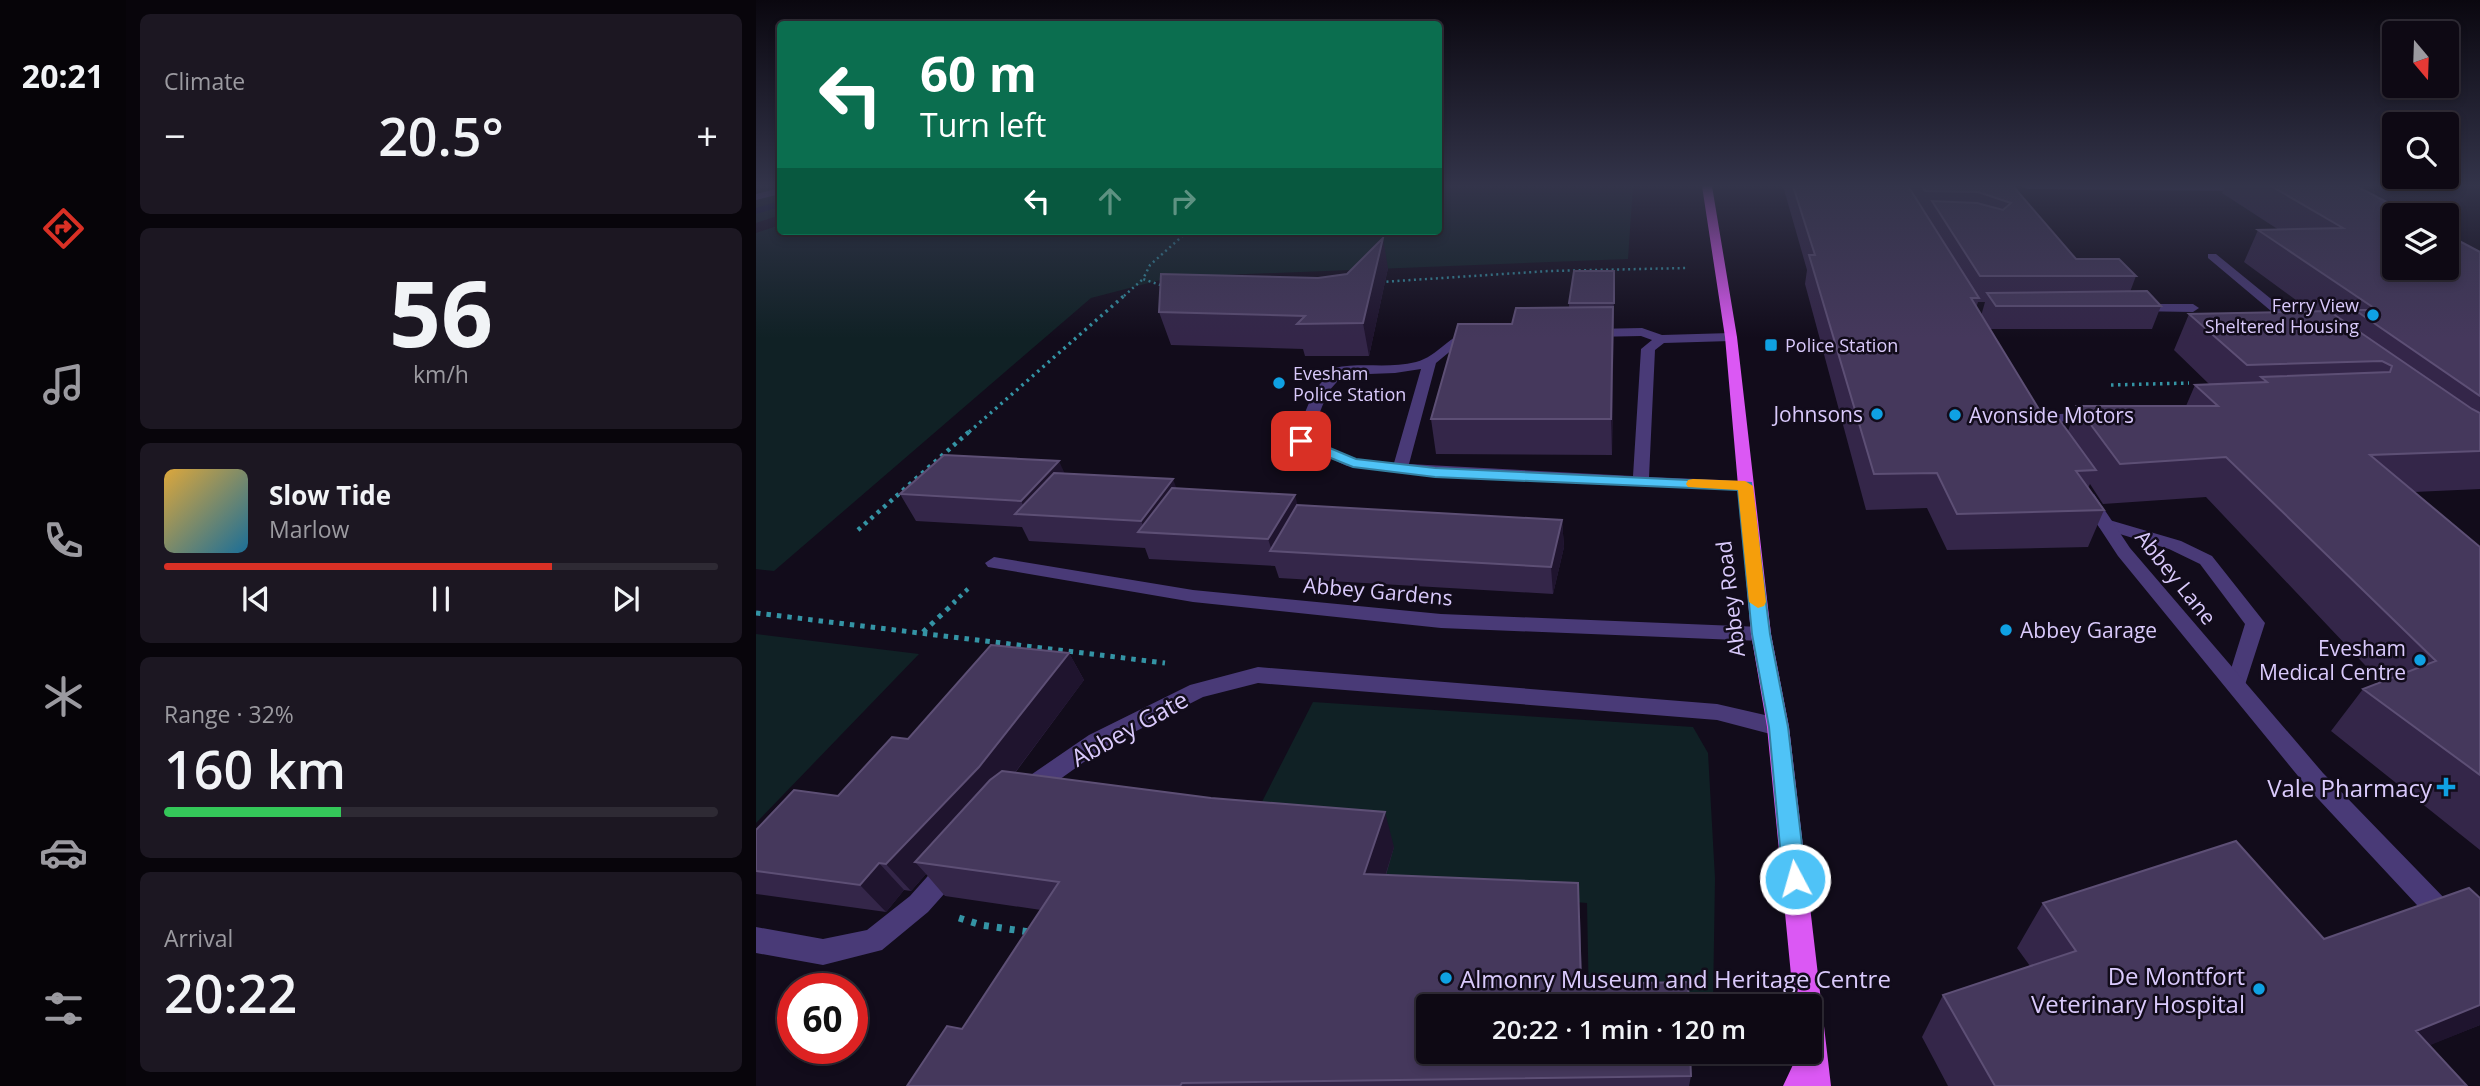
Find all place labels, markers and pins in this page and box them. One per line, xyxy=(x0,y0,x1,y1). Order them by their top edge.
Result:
place label: Ferry View Sheltered Housing xyxy=(2205,293,2359,338)
marker: Ferry View Sheltered Housing xyxy=(2365,307,2381,323)
place label: Police Station xyxy=(1785,333,1898,357)
marker: Police Station xyxy=(1763,337,1779,353)
place label: Evesham Police Station xyxy=(1293,361,1406,406)
marker: Evesham Police Station xyxy=(1271,375,1287,391)
place label: Johnsons xyxy=(1771,400,1863,428)
place label: Avonside Motors xyxy=(1969,401,2134,429)
marker: Johnsons xyxy=(1869,406,1885,422)
marker: Avonside Motors xyxy=(1947,407,1963,423)
pin xyxy=(1271,411,1331,471)
place label: Abbey Garage xyxy=(2020,616,2157,644)
marker: Abbey Garage xyxy=(1998,622,2014,638)
place label: Evesham Medical Centre xyxy=(2259,634,2406,686)
marker: Evesham Medical Centre xyxy=(2412,652,2428,668)
place label: Vale Pharmacy xyxy=(2267,771,2433,804)
marker: Vale Pharmacy xyxy=(2438,779,2454,795)
place label: De Montfort Veterinary Hospital xyxy=(2031,959,2245,1020)
place label: Almonry Museum and Heritage Centre xyxy=(1460,962,1891,995)
marker: Almonry Museum and Heritage Centre xyxy=(1438,970,1454,986)
marker: De Montfort Veterinary Hospital xyxy=(2251,981,2267,997)

